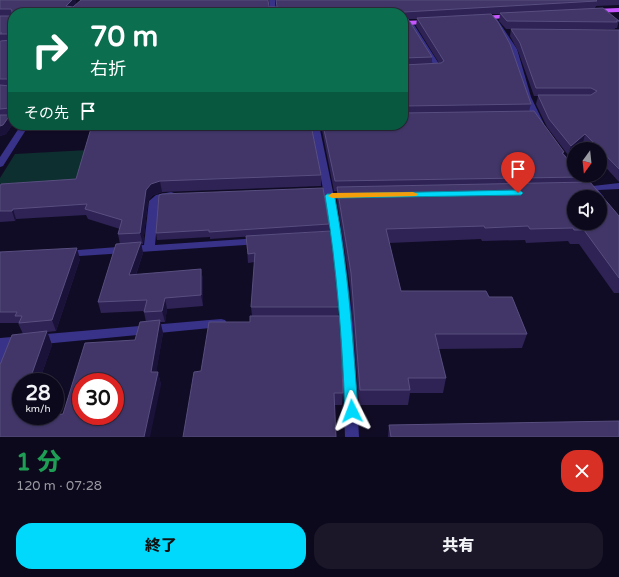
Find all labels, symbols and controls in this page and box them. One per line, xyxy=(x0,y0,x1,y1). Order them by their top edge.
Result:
text: 70 m xyxy=(90,20,158,54)
icon: right xyxy=(24,24,76,76)
text: 右折 xyxy=(90,58,126,80)
icon: arrive xyxy=(77,100,99,122)
text: その先 xyxy=(24,104,69,122)
north arrow xyxy=(567,142,607,182)
map controls xyxy=(567,142,607,230)
pin xyxy=(501,152,535,193)
icon: arrive xyxy=(507,158,529,180)
button: sound xyxy=(567,190,607,230)
speed limit sign: 30 xyxy=(72,373,124,425)
text: 28 xyxy=(25,382,51,406)
position arrow xyxy=(331,390,373,432)
text: km/h xyxy=(25,403,51,415)
text: 1 分 xyxy=(16,448,61,477)
button: close xyxy=(561,450,603,492)
text: 120 m · 07:28 xyxy=(16,478,102,494)
button: 終了 xyxy=(16,523,306,569)
button: 共有 xyxy=(314,523,603,569)

